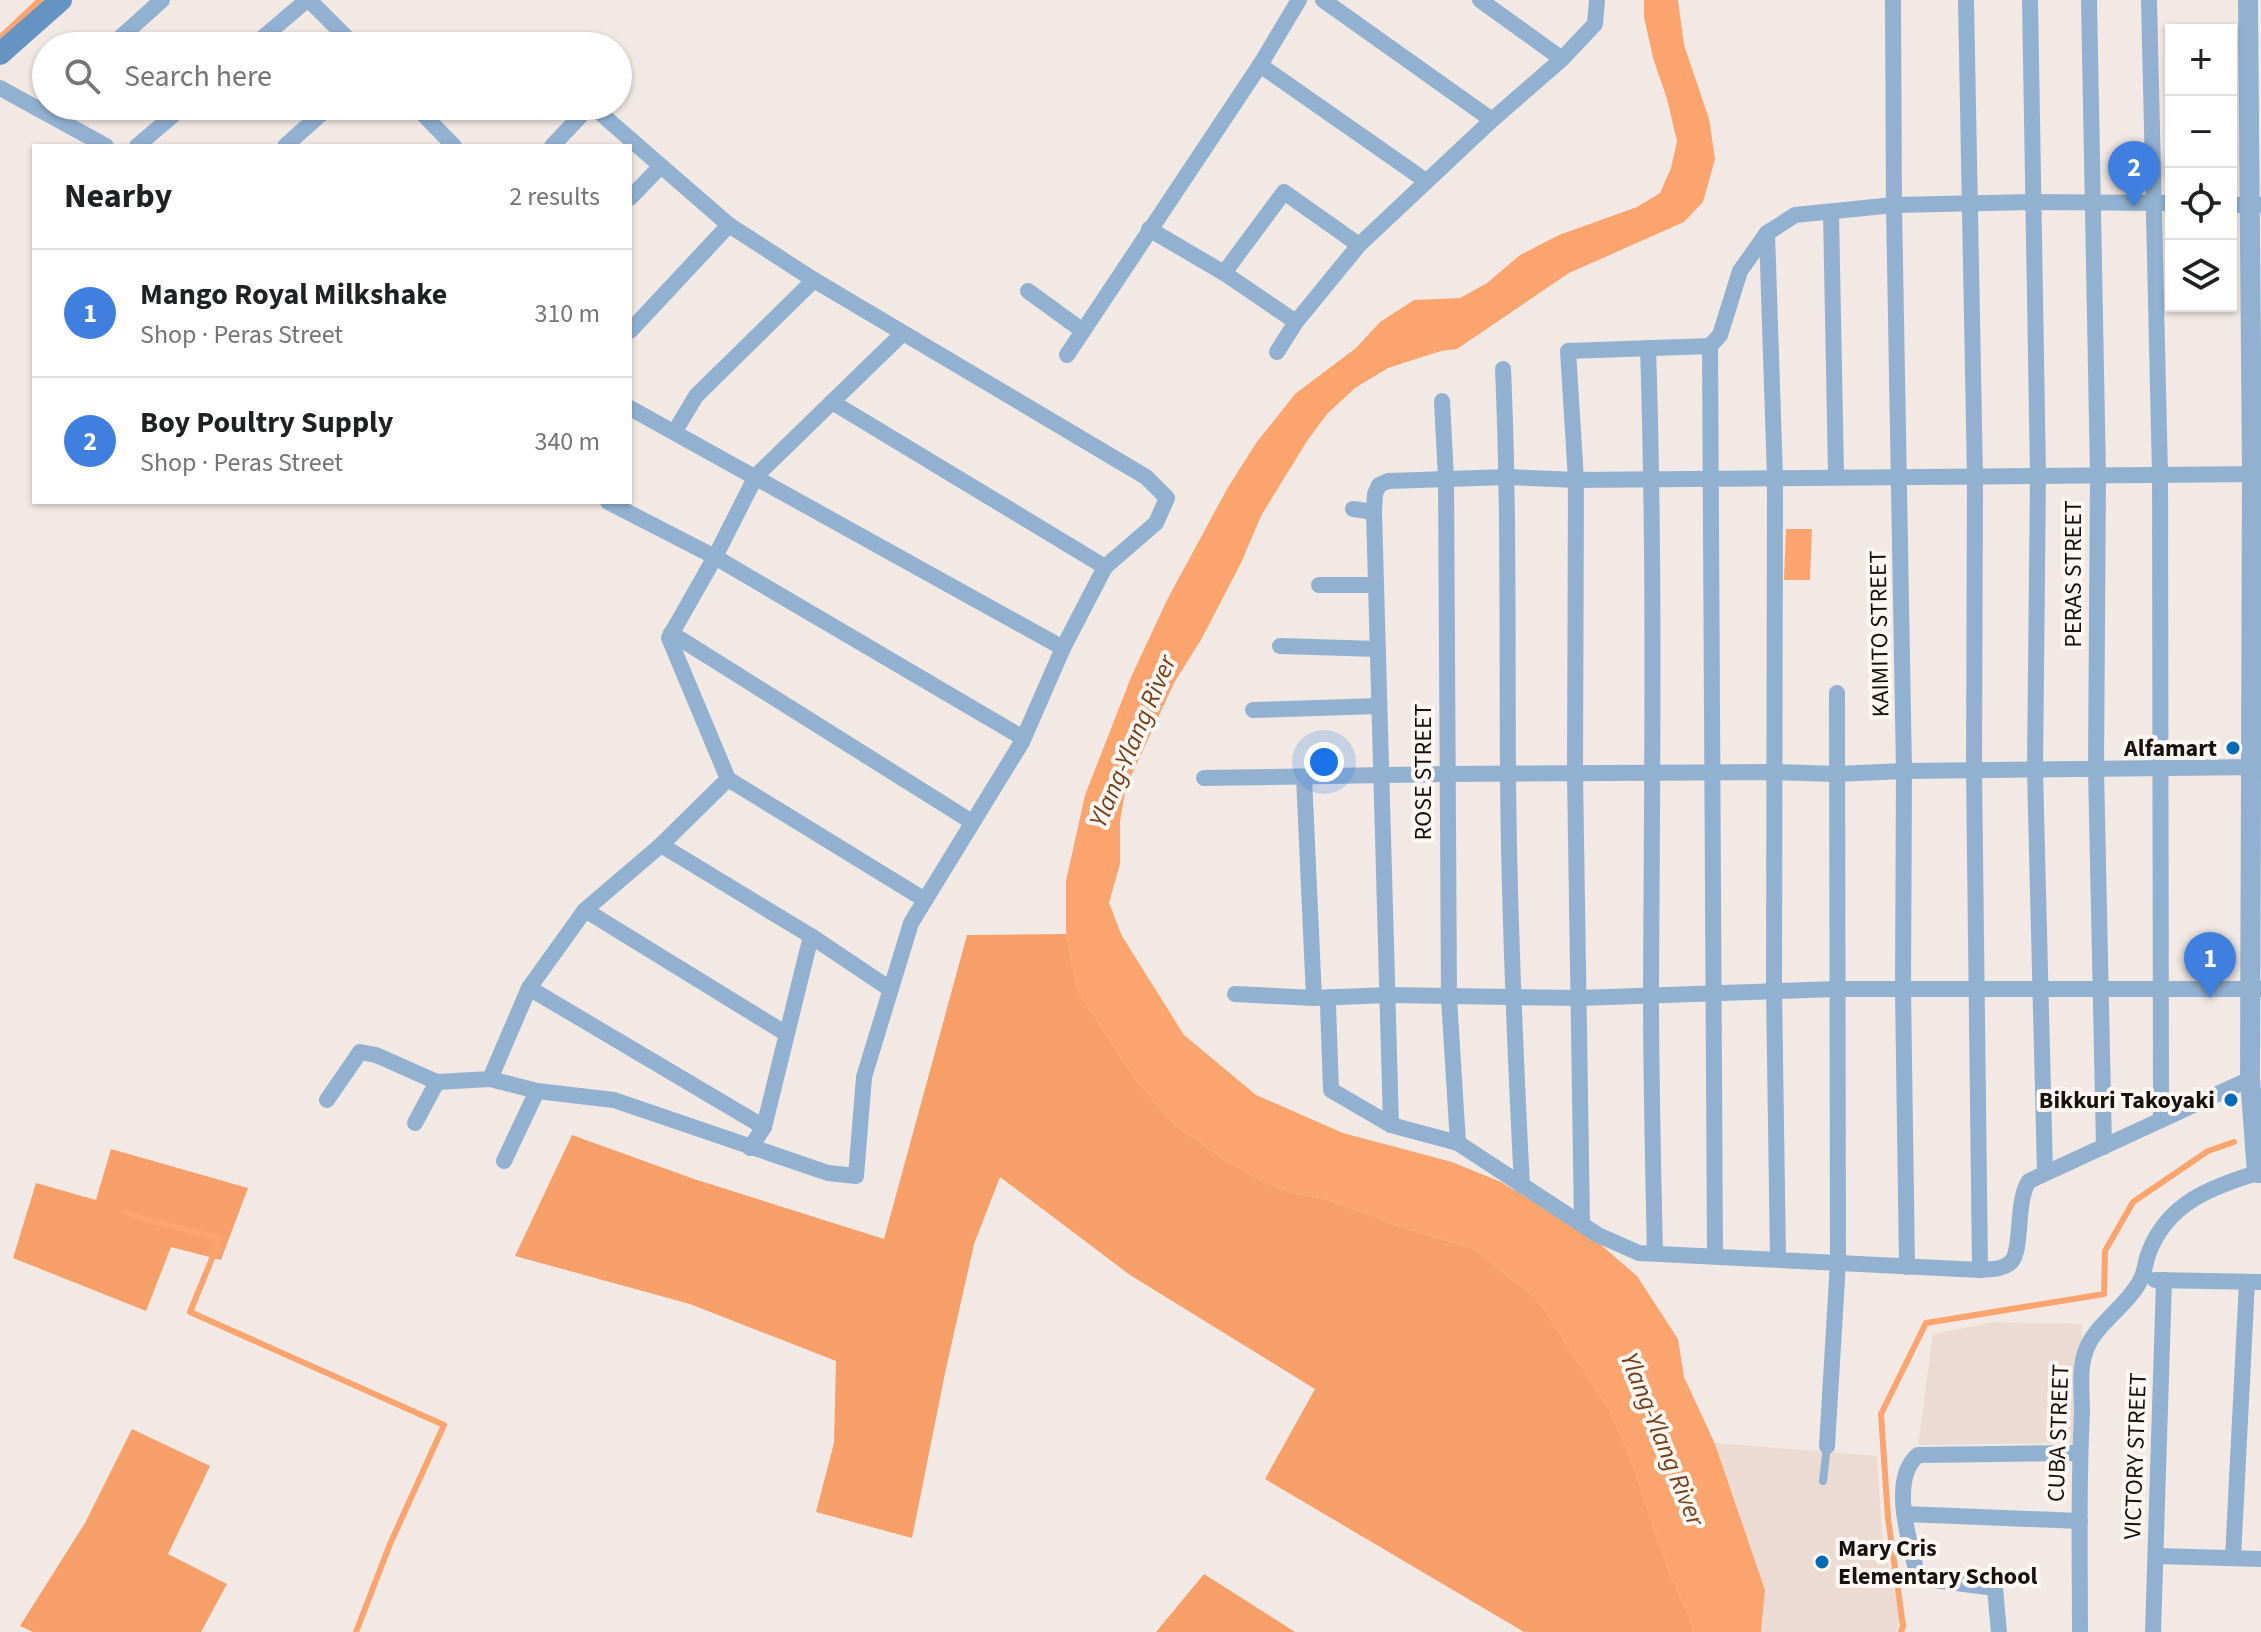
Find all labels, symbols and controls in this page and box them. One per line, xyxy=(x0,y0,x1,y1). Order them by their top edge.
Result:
map controls xyxy=(2165,24,2237,312)
button: + xyxy=(2165,24,2237,96)
search box xyxy=(32,32,632,120)
icon: search xyxy=(60,54,104,98)
text: Search here xyxy=(124,55,272,98)
button: − xyxy=(2165,96,2237,168)
pin: 2 xyxy=(2108,141,2160,207)
button: locate xyxy=(2165,168,2237,240)
text: Nearby xyxy=(64,172,172,221)
text: 2 results xyxy=(509,178,600,215)
button: layers xyxy=(2165,240,2237,312)
text: Mango Royal Milkshake xyxy=(140,273,447,316)
text: 1 xyxy=(83,295,97,332)
text: 310 m xyxy=(534,295,600,332)
text: Shop · Peras Street xyxy=(140,316,343,353)
text: Boy Poultry Supply xyxy=(140,401,393,444)
text: 2 xyxy=(83,423,97,460)
text: 340 m xyxy=(534,423,600,460)
text: Shop · Peras Street xyxy=(140,444,343,481)
street label: PERAS STREET xyxy=(2056,500,2091,648)
street label: KAIMITO STREET xyxy=(1861,550,1898,718)
water label: Ylang-Ylang River xyxy=(1079,648,1186,833)
street label: ROSE STREET xyxy=(1406,703,1441,840)
place label: Alfamart xyxy=(2123,731,2217,766)
marker: Alfamart xyxy=(2224,739,2242,757)
your location xyxy=(1304,742,1344,782)
pin: 1 xyxy=(2184,932,2236,998)
place label: Bikkuri Takoyaki xyxy=(2039,1083,2215,1118)
marker: Bikkuri Takoyaki xyxy=(2222,1091,2240,1109)
water label: Ylang-Ylang River xyxy=(1611,1347,1715,1533)
street label: CUBA STREET xyxy=(2039,1363,2078,1503)
street label: VICTORY STREET xyxy=(2115,1372,2156,1540)
place label: Mary Cris Elementary School xyxy=(1838,1531,2037,1594)
marker: Mary Cris Elementary School xyxy=(1813,1553,1831,1571)

